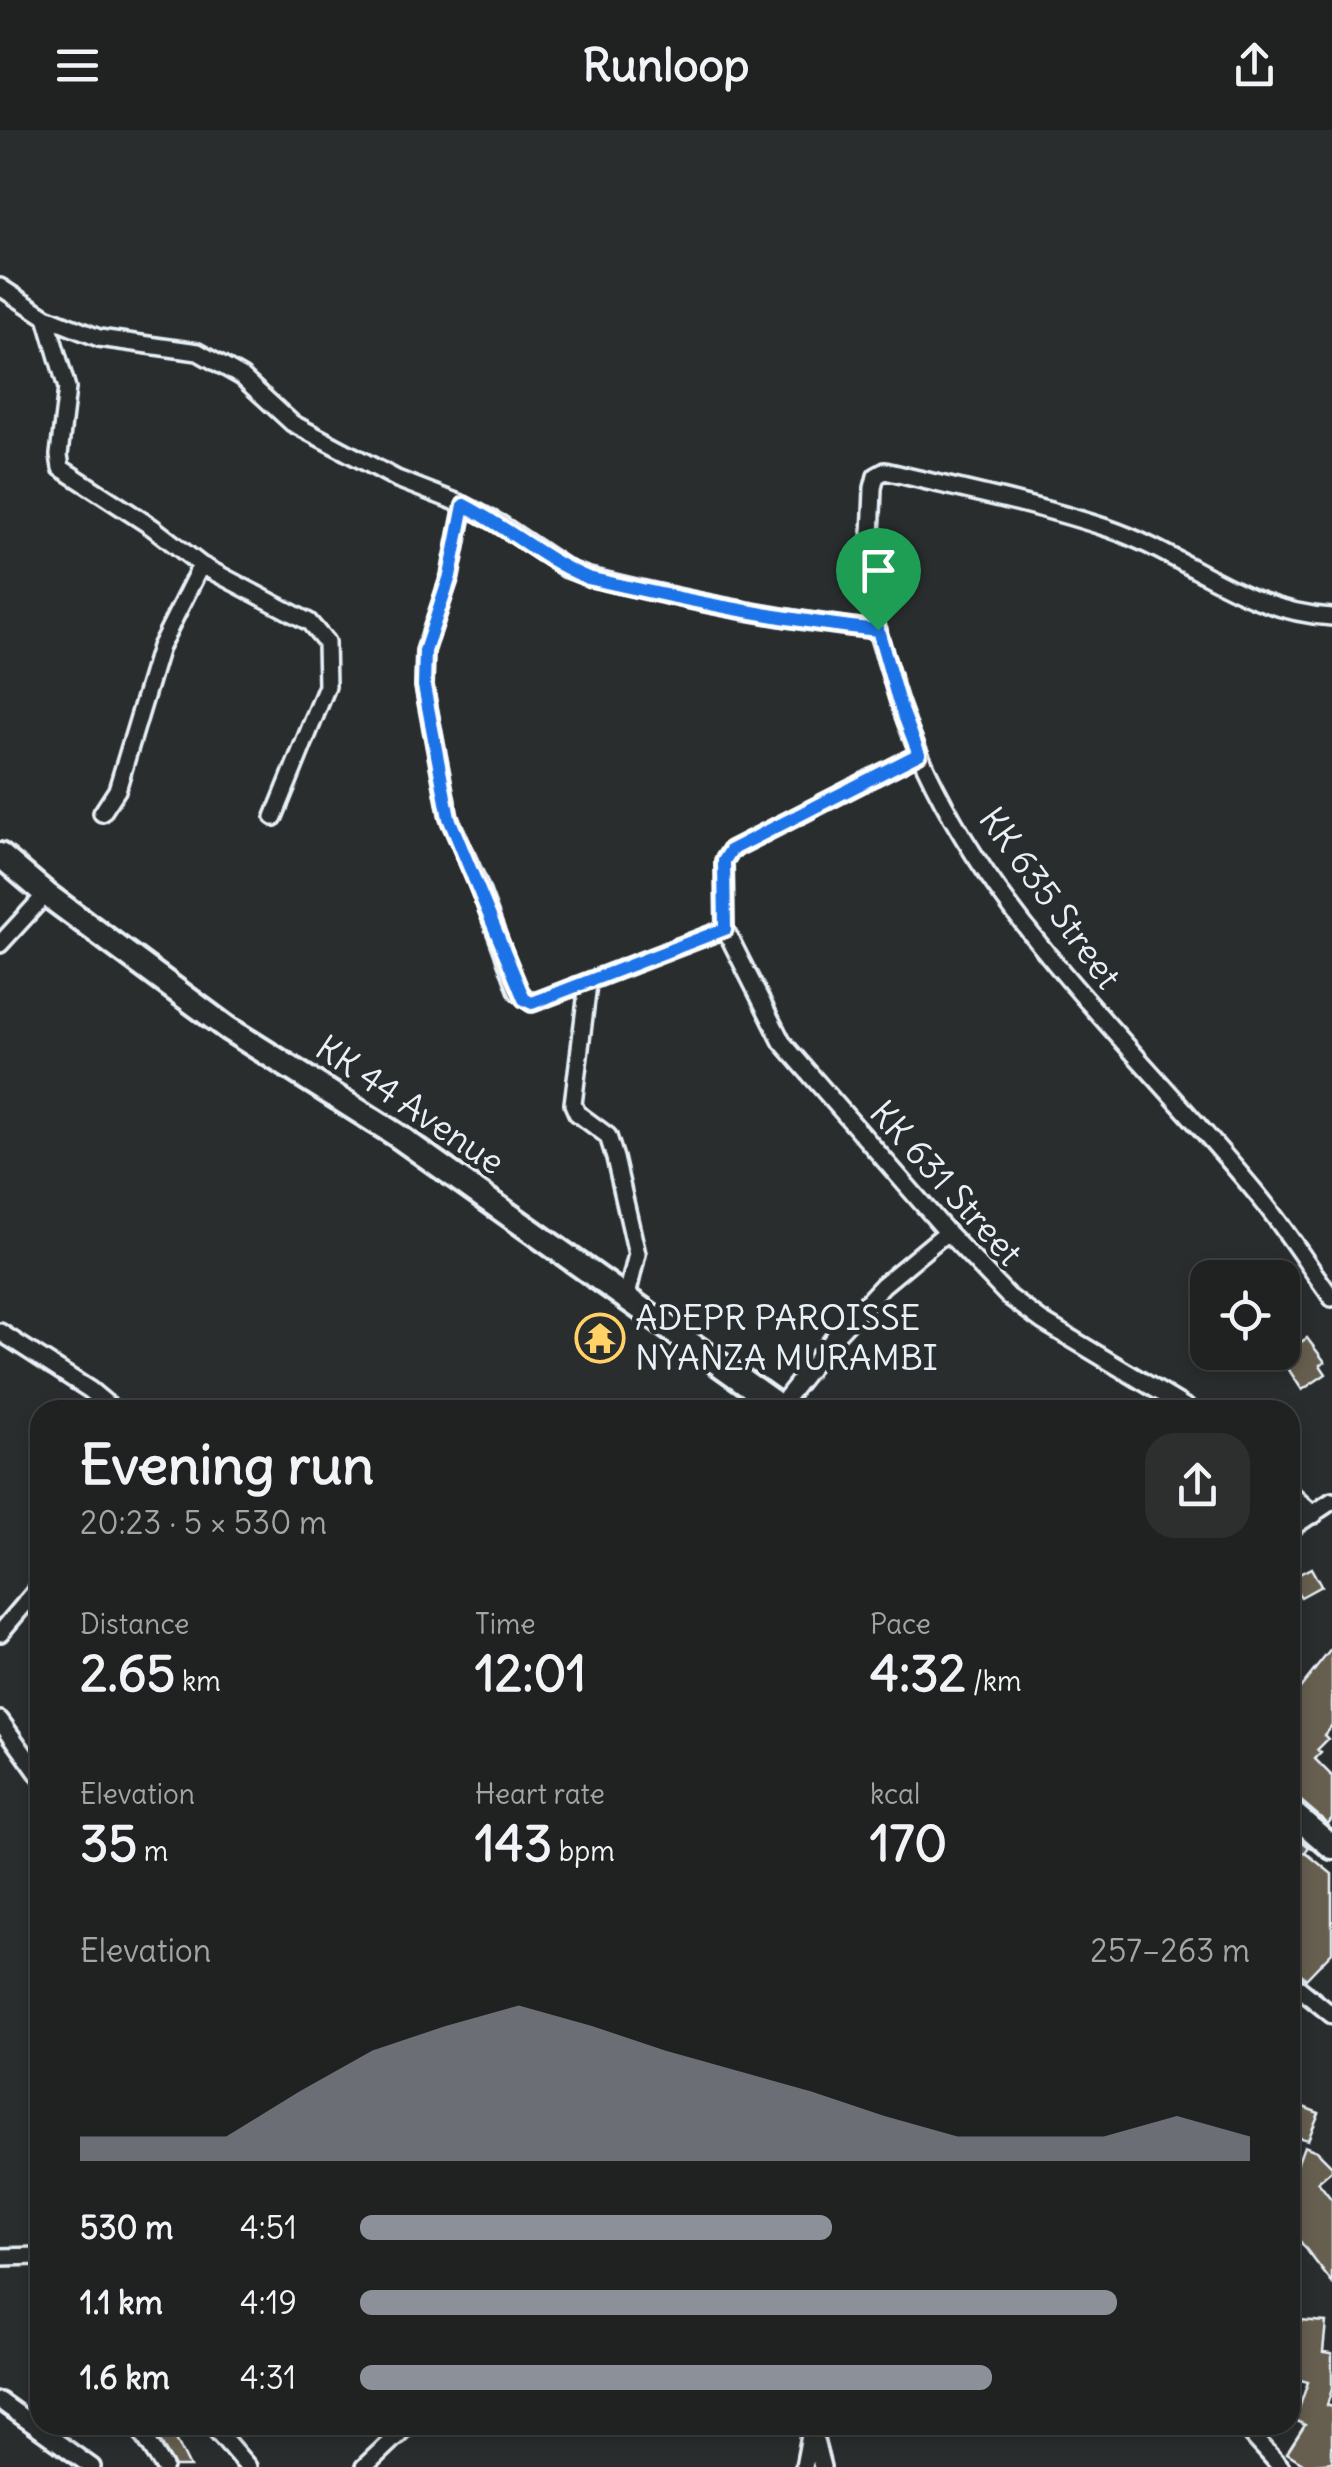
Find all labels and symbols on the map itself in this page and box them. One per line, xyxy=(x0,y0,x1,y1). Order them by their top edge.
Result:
pin xyxy=(836,528,921,631)
street label: KK 635 Street xyxy=(970,798,1131,997)
street label: KK 44 Avenue xyxy=(308,1025,513,1183)
street label: KK 631 Street xyxy=(861,1091,1032,1274)
place label: ADEPR PAROISSE NYANZA MURAMBI xyxy=(635,1295,938,1379)
temple icon: ADEPR PAROISSE NYANZA MURAMBI xyxy=(574,1312,626,1364)

